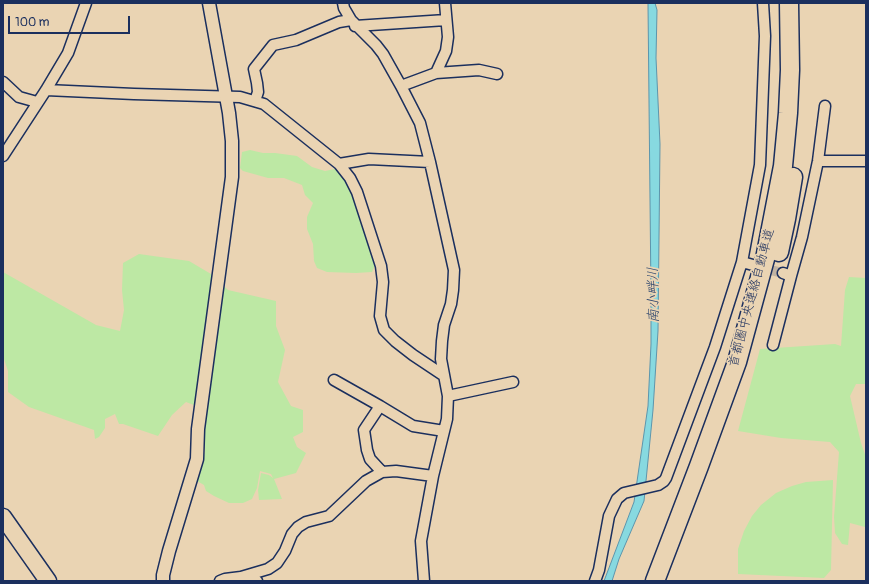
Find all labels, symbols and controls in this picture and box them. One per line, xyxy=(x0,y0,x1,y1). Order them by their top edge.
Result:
scale bar xyxy=(10,8,132,34)
text: 100 m xyxy=(15,15,49,30)
street label: 首都圏中央連絡自動車道 xyxy=(726,227,778,369)
water label: 南小畔川 xyxy=(645,267,663,323)

